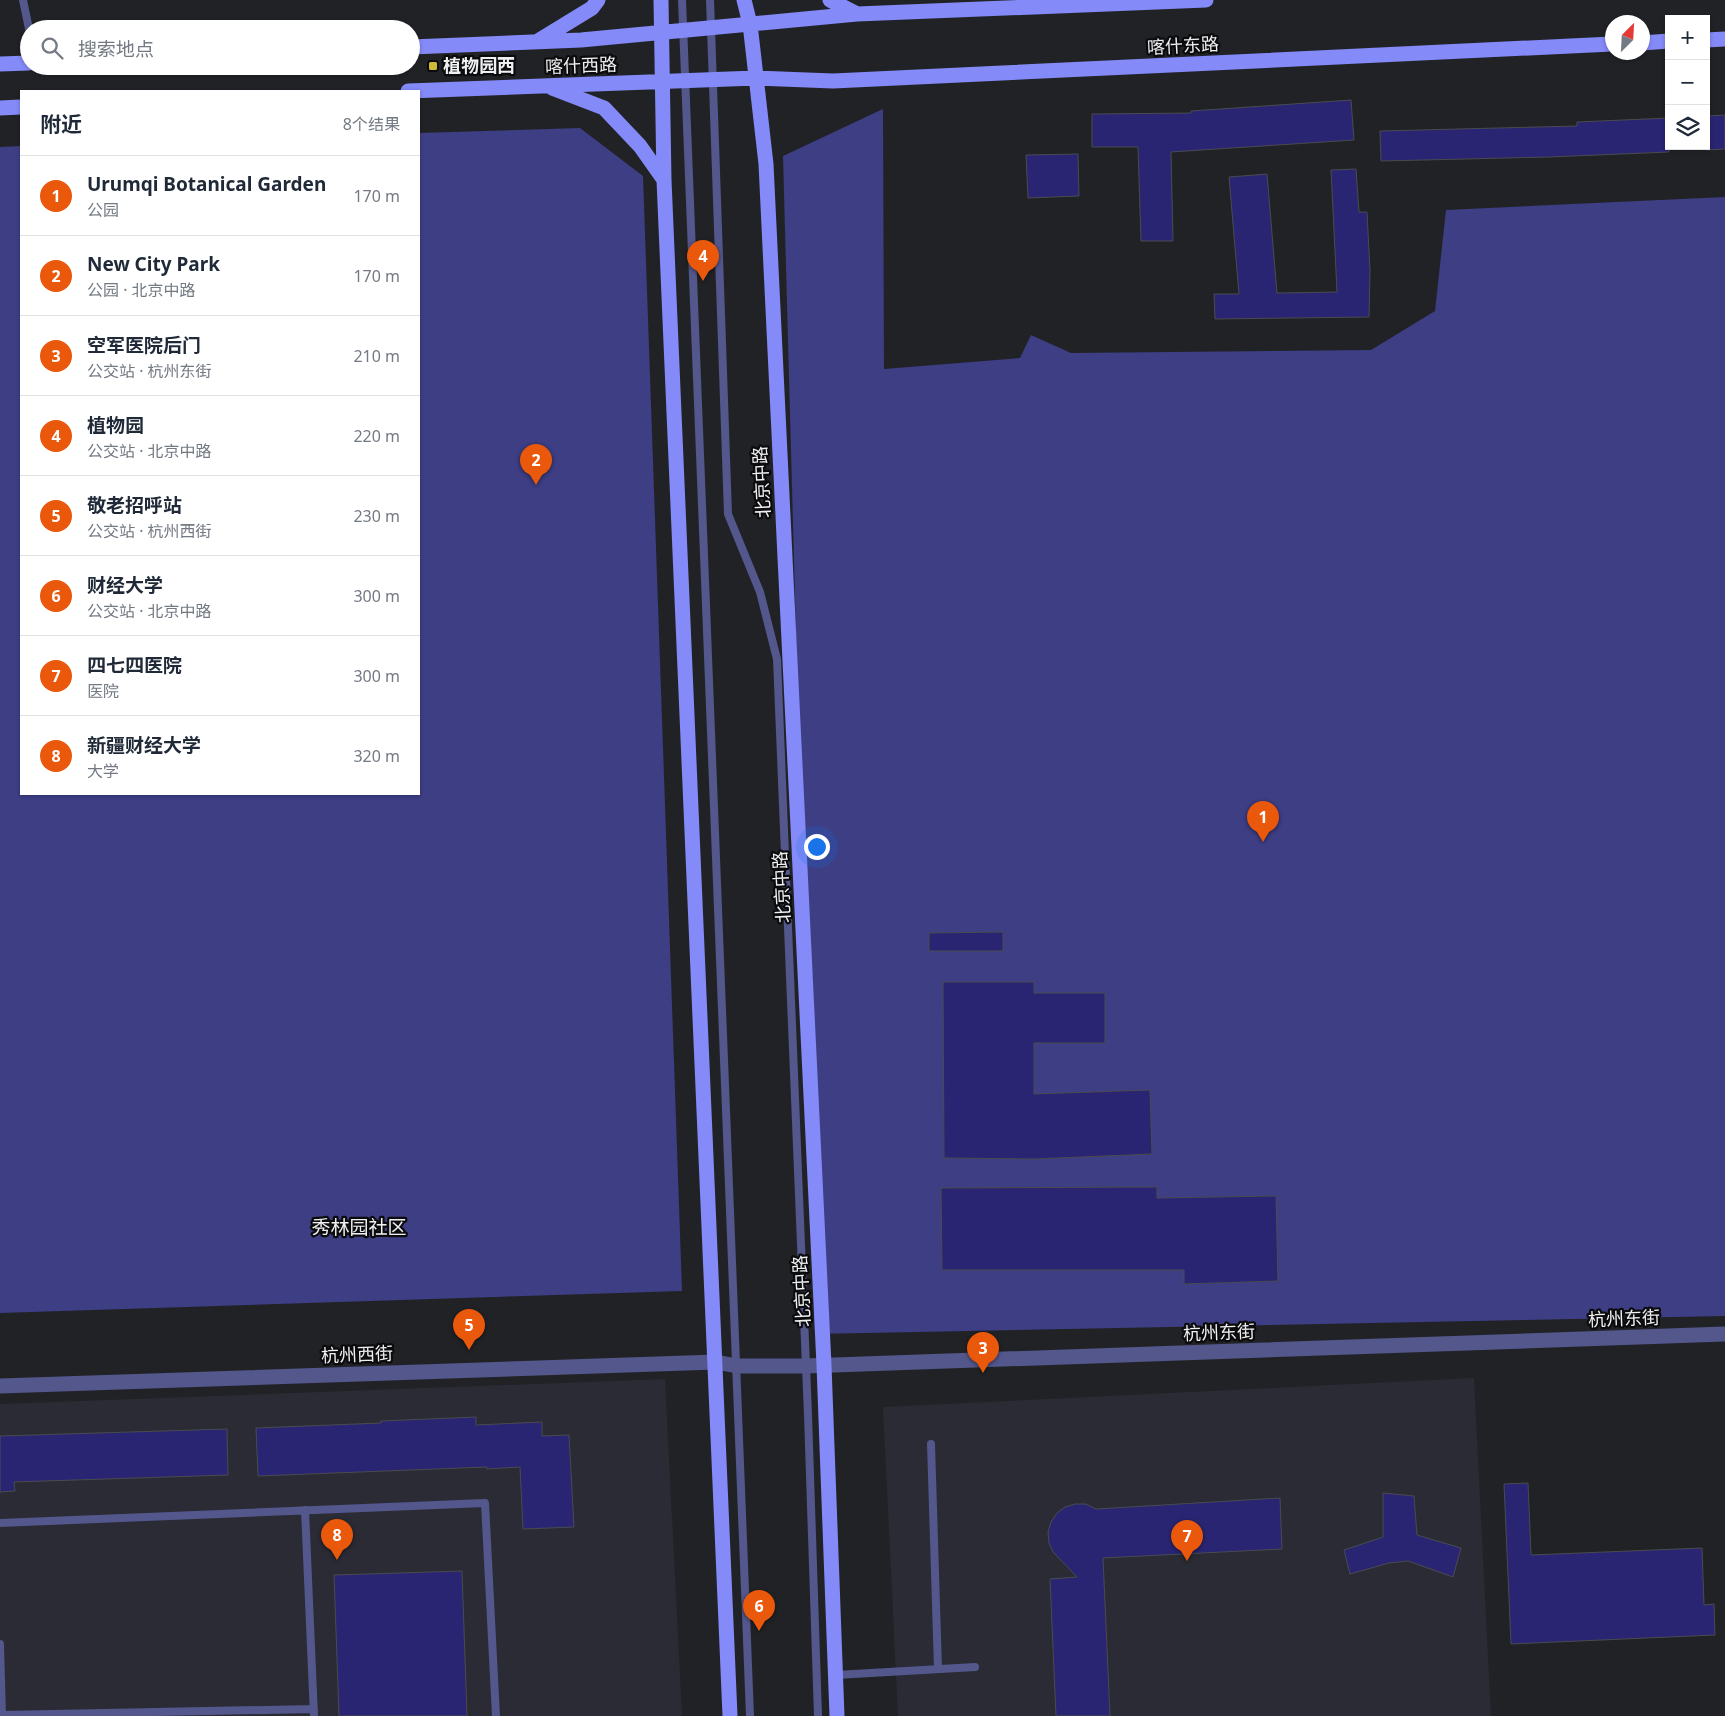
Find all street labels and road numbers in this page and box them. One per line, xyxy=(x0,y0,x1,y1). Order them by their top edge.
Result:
street label: 喀什东路 xyxy=(1146,31,1220,59)
street label: 喀什西路 xyxy=(545,52,617,78)
street label: 北京中路 xyxy=(747,445,775,519)
street label: 北京中路 xyxy=(767,850,795,924)
street label: 北京中路 xyxy=(787,1254,815,1328)
street label: 杭州东街 xyxy=(1588,1305,1660,1331)
street label: 杭州东街 xyxy=(1183,1319,1255,1345)
street label: 杭州西街 xyxy=(321,1341,393,1367)

